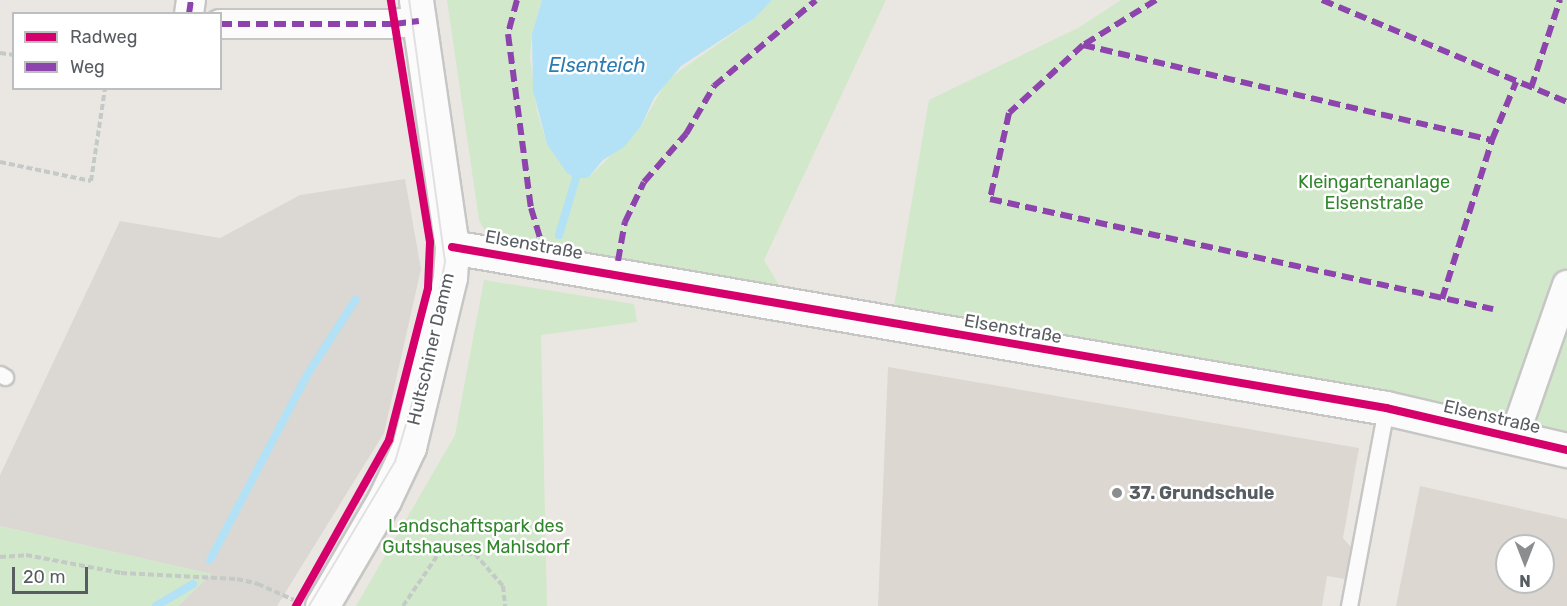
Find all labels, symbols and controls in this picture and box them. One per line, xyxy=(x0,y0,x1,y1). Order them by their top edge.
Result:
legend xyxy=(12,12,222,90)
text: Radweg xyxy=(70,26,137,48)
water label: Elsenteich xyxy=(548,53,646,77)
text: Weg xyxy=(70,56,105,78)
park label: Kleingartenanlage Elsenstraße xyxy=(1298,172,1450,214)
street label: Elsenstraße xyxy=(483,226,585,264)
street label: Hultschiner Damm xyxy=(403,271,459,427)
street label: Elsenstraße xyxy=(962,310,1064,348)
street label: Elsenstraße xyxy=(1441,395,1543,439)
place label: 37. Grundschule xyxy=(1129,482,1274,504)
marker: 37. Grundschule xyxy=(1110,486,1124,500)
park label: Landschaftspark des Gutshauses Mahlsdorf xyxy=(382,516,570,558)
north arrow xyxy=(1495,534,1555,594)
scale bar xyxy=(15,555,92,593)
text: 20 m xyxy=(23,566,65,588)
text: N xyxy=(1519,571,1531,590)

